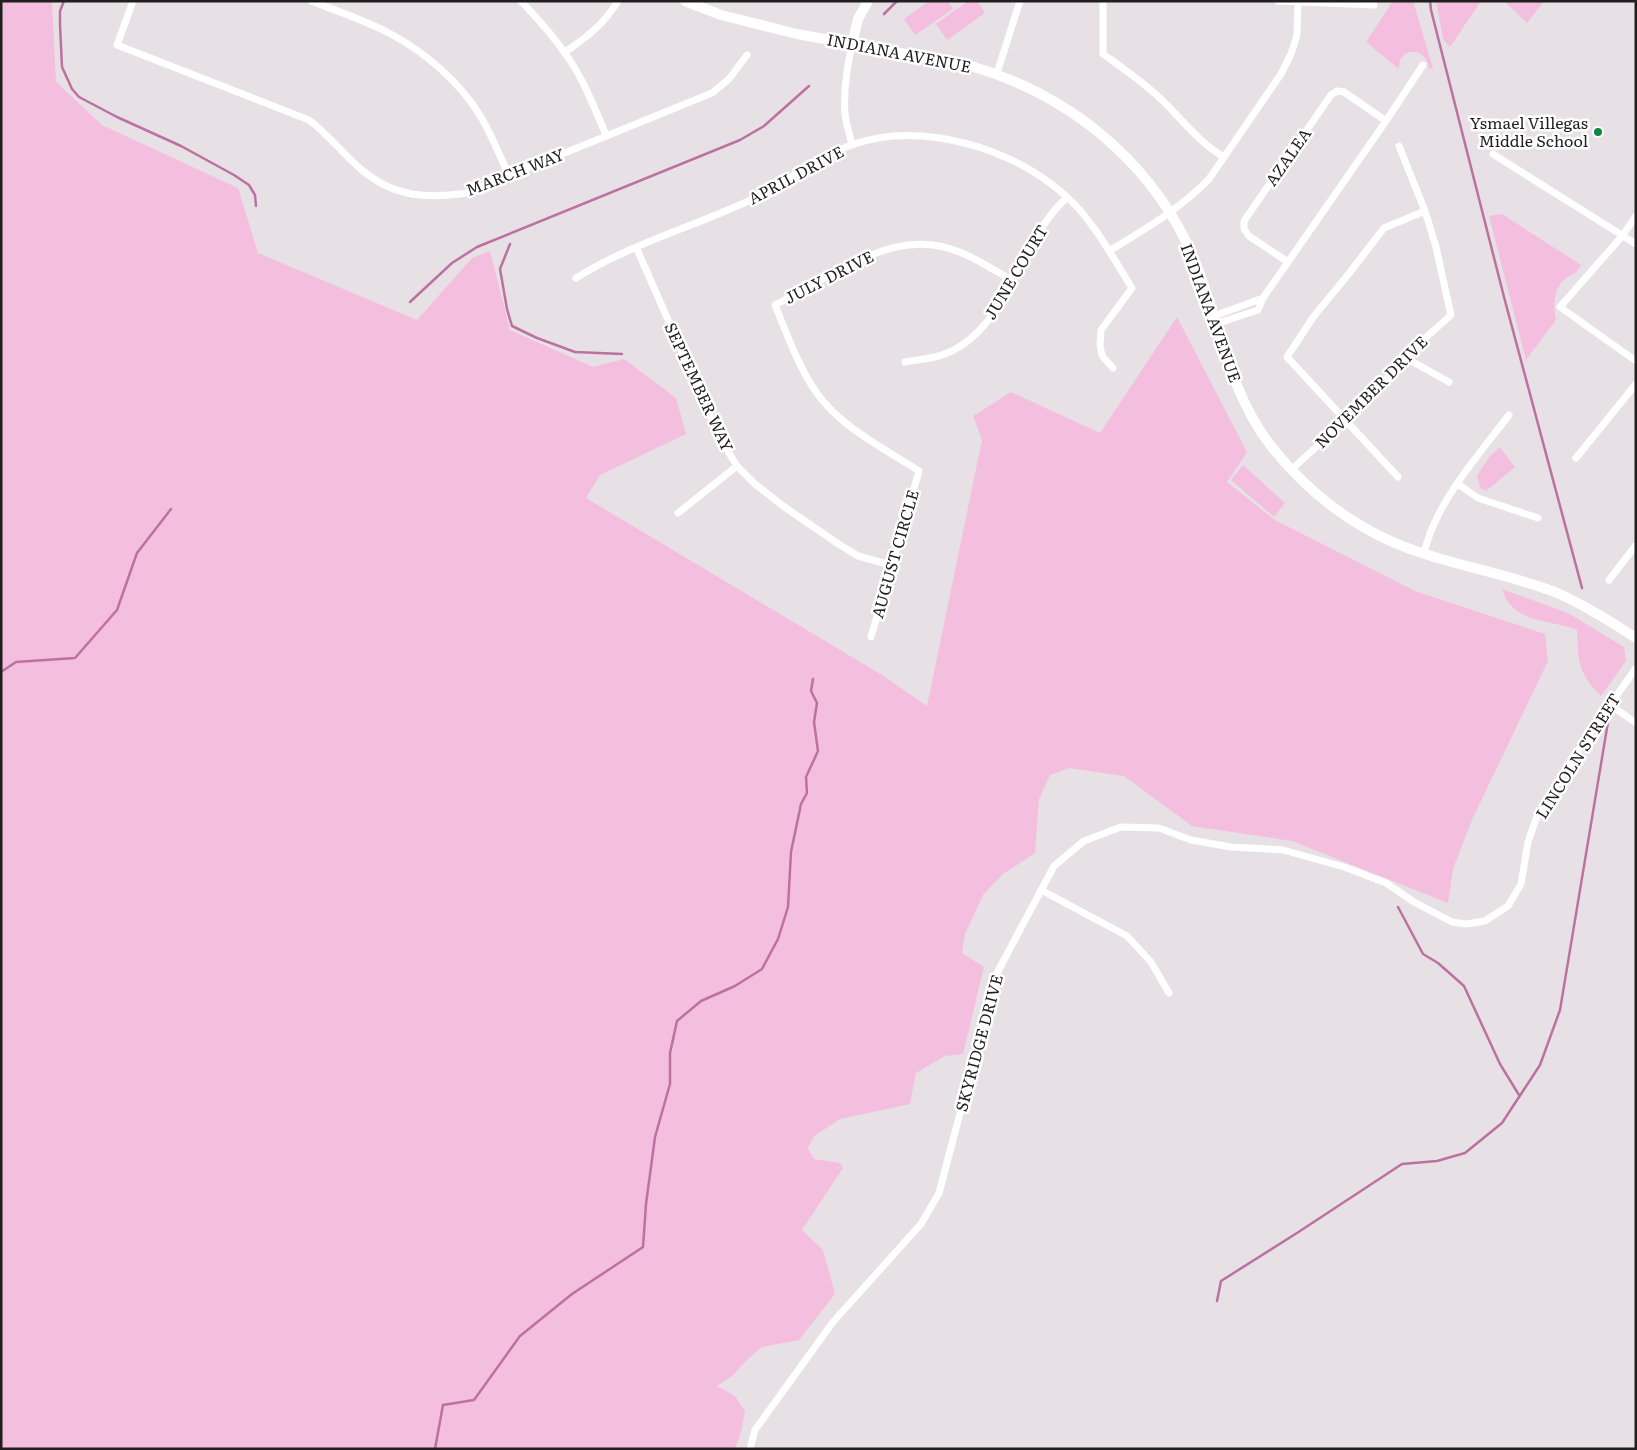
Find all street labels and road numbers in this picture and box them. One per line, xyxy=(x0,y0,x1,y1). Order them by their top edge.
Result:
street label: INDIANA AVENUE xyxy=(825,26,973,78)
street label: AZALEA xyxy=(1258,122,1316,190)
street label: APRIL DRIVE xyxy=(743,139,848,209)
street label: MARCH WAY xyxy=(462,141,568,201)
street label: JUNE COURT xyxy=(977,219,1053,323)
street label: INDIANA AVENUE xyxy=(1176,240,1248,386)
street label: JULY DRIVE xyxy=(780,243,877,309)
street label: SEPTEMBER WAY xyxy=(659,318,741,456)
street label: NOVEMBER DRIVE xyxy=(1308,329,1432,453)
street label: AUGUST CIRCLE xyxy=(864,486,924,621)
street label: LINCOLN STREET xyxy=(1529,688,1626,823)
street label: SKYRIDGE DRIVE xyxy=(948,972,1008,1114)

